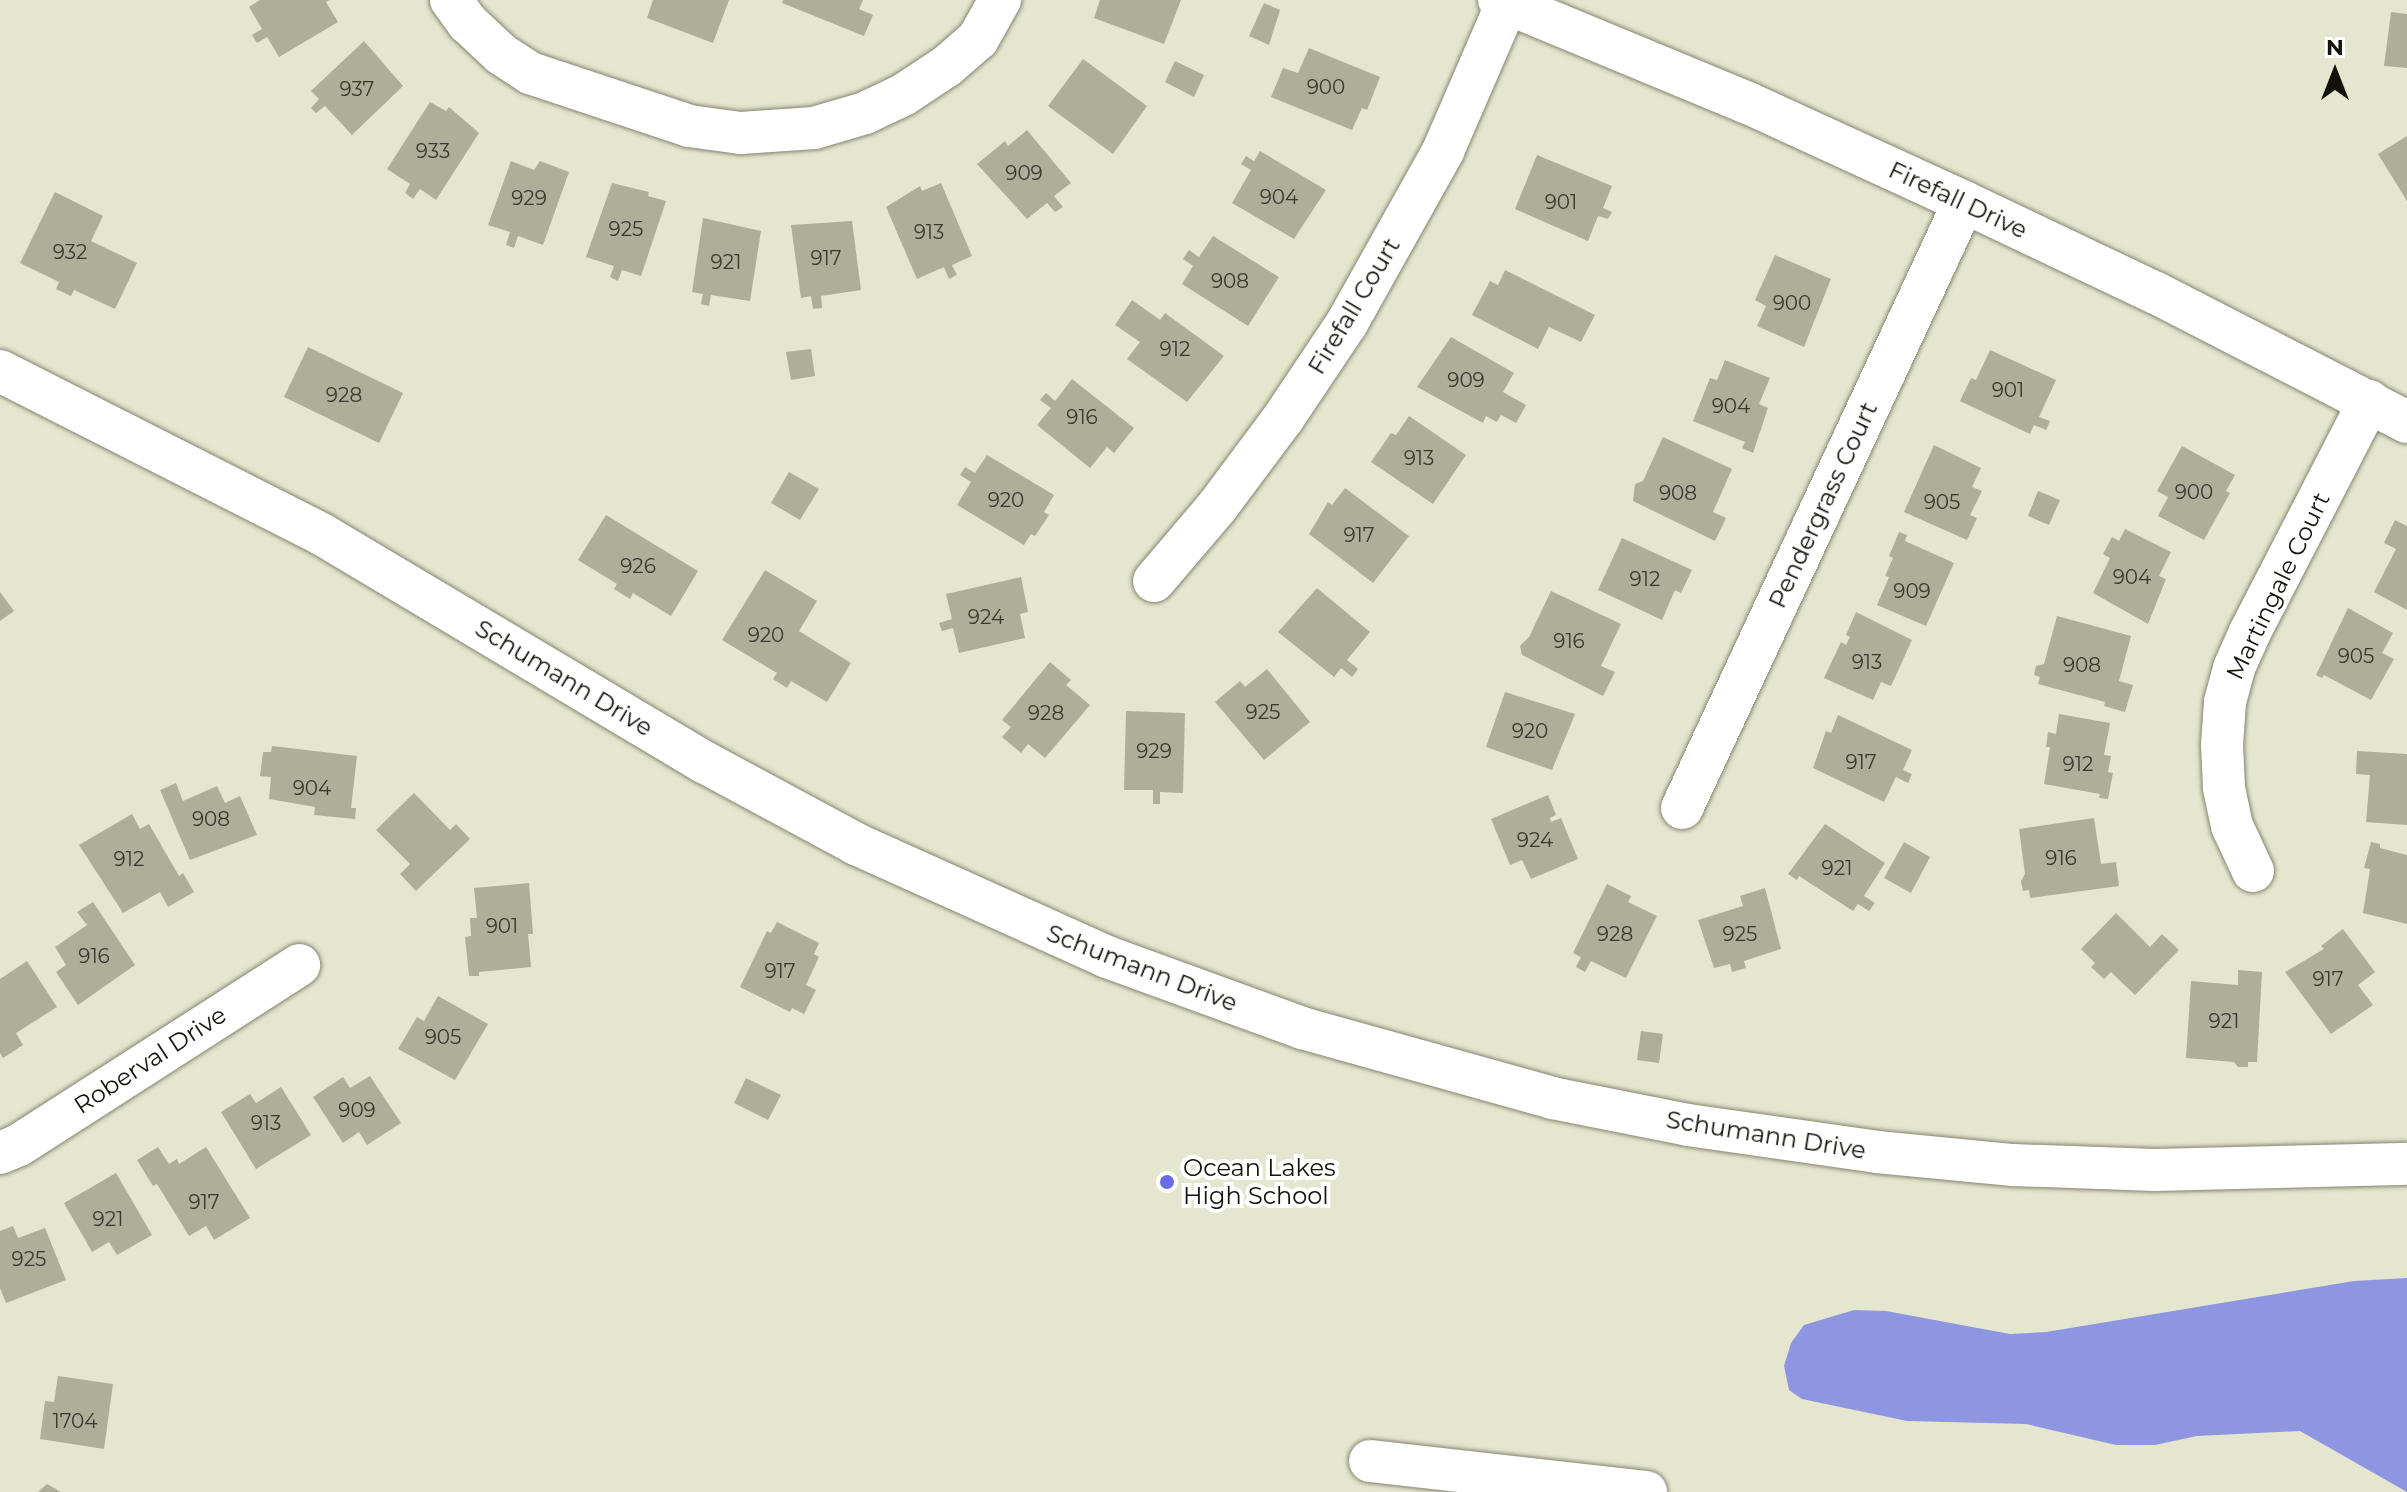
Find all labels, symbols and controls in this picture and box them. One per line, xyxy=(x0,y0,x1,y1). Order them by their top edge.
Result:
north arrow xyxy=(2295,32,2375,112)
text: N xyxy=(2326,34,2344,61)
house number: 900 xyxy=(1307,75,1345,99)
house number: 937 xyxy=(340,77,374,101)
house number: 933 xyxy=(416,139,450,163)
street label: Firefall Drive xyxy=(1884,155,2032,245)
house number: 909 xyxy=(1005,161,1043,185)
house number: 904 xyxy=(1260,185,1298,209)
house number: 929 xyxy=(511,186,547,210)
house number: 901 xyxy=(1545,190,1577,214)
house number: 925 xyxy=(609,217,643,241)
house number: 913 xyxy=(914,220,944,244)
street label: Firefall Court xyxy=(1302,233,1406,379)
house number: 932 xyxy=(53,240,87,264)
house number: 917 xyxy=(810,246,842,270)
house number: 921 xyxy=(711,250,741,274)
house number: 908 xyxy=(1211,269,1249,293)
house number: 900 xyxy=(1773,291,1811,315)
house number: 912 xyxy=(1160,337,1190,361)
house number: 909 xyxy=(1447,368,1485,392)
house number: 901 xyxy=(1992,378,2024,402)
house number: 928 xyxy=(326,383,362,407)
house number: 904 xyxy=(1712,394,1750,418)
street label: Pendergrass Court xyxy=(1763,397,1883,613)
house number: 916 xyxy=(1066,405,1098,429)
house number: 913 xyxy=(1404,446,1434,470)
house number: 900 xyxy=(2175,480,2213,504)
house number: 908 xyxy=(1659,481,1697,505)
house number: 920 xyxy=(988,488,1024,512)
street label: Martingale Court xyxy=(2220,488,2336,684)
house number: 905 xyxy=(1924,490,1960,514)
house number: 917 xyxy=(1343,523,1375,547)
house number: 926 xyxy=(620,554,656,578)
house number: 904 xyxy=(2113,565,2151,589)
house number: 912 xyxy=(1630,567,1660,591)
house number: 909 xyxy=(1893,579,1931,603)
house number: 924 xyxy=(968,605,1004,629)
street label: Schumann Drive xyxy=(470,614,658,742)
house number: 920 xyxy=(748,623,784,647)
house number: 916 xyxy=(1553,629,1585,653)
house number: 905 xyxy=(2338,644,2374,668)
house number: 913 xyxy=(1852,650,1882,674)
house number: 908 xyxy=(2063,653,2101,677)
house number: 925 xyxy=(1246,700,1280,724)
house number: 928 xyxy=(1028,701,1064,725)
house number: 920 xyxy=(1512,719,1548,743)
house number: 929 xyxy=(1136,739,1172,763)
house number: 917 xyxy=(1845,750,1877,774)
house number: 912 xyxy=(2063,752,2093,776)
house number: 904 xyxy=(293,776,331,800)
house number: 908 xyxy=(192,807,230,831)
house number: 924 xyxy=(1517,828,1553,852)
house number: 916 xyxy=(2045,846,2077,870)
house number: 912 xyxy=(114,847,144,871)
house number: 921 xyxy=(1822,856,1852,880)
house number: 901 xyxy=(486,914,518,938)
street label: Schumann Drive xyxy=(1043,918,1241,1018)
house number: 928 xyxy=(1597,922,1633,946)
house number: 925 xyxy=(1723,922,1757,946)
house number: 916 xyxy=(78,944,110,968)
house number: 917 xyxy=(764,959,796,983)
house number: 917 xyxy=(2312,967,2344,991)
street label: Roberval Drive xyxy=(69,1000,231,1120)
house number: 921 xyxy=(2209,1009,2239,1033)
house number: 905 xyxy=(425,1025,461,1049)
house number: 909 xyxy=(338,1098,376,1122)
street label: Schumann Drive xyxy=(1664,1105,1868,1165)
house number: 913 xyxy=(251,1111,281,1135)
place label: Ocean Lakes High School xyxy=(1183,1154,1336,1210)
marker: Ocean Lakes High School xyxy=(1158,1173,1176,1191)
house number: 917 xyxy=(188,1190,220,1214)
house number: 921 xyxy=(93,1207,123,1231)
house number: 925 xyxy=(12,1247,46,1271)
house number: 1704 xyxy=(52,1409,98,1433)

